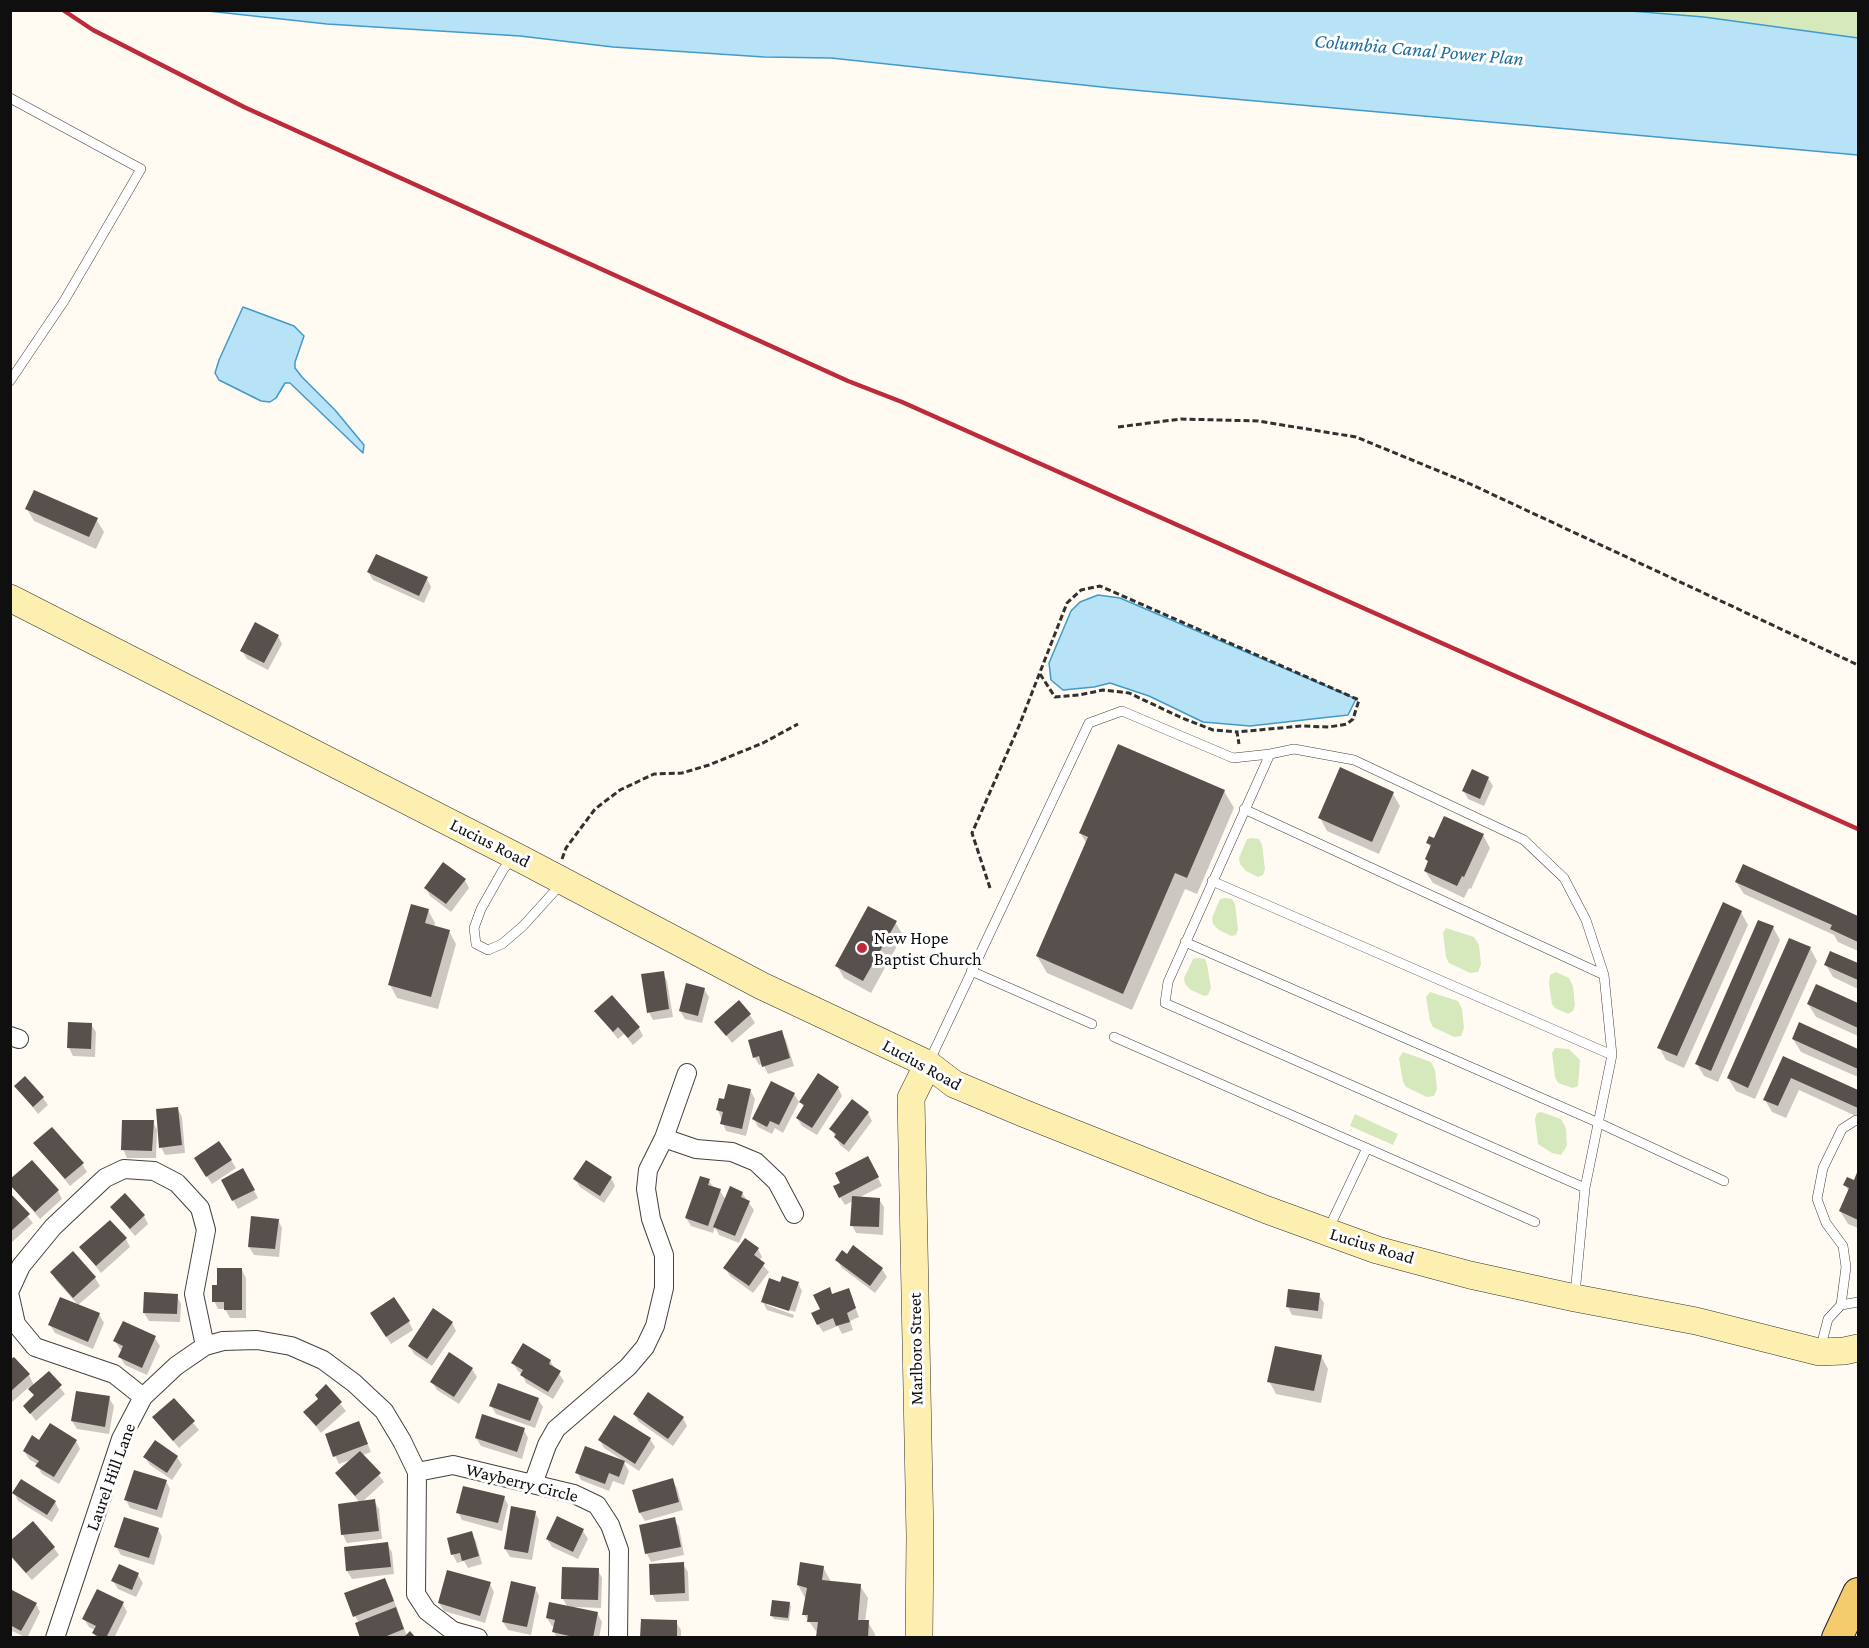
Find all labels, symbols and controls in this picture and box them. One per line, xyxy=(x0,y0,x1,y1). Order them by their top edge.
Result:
water label: Columbia Canal Power Plan xyxy=(1313,29,1525,71)
street label: Lucius Road xyxy=(446,814,534,872)
place label: New Hope Baptist Church xyxy=(874,927,982,970)
marker: New Hope Baptist Church xyxy=(855,941,869,955)
street label: Lucius Road xyxy=(879,1034,965,1096)
street label: Lucius Road xyxy=(1327,1223,1417,1269)
street label: Marlboro Street xyxy=(904,1292,928,1406)
street label: Laurel Hill Lane xyxy=(82,1420,140,1534)
street label: Wayberry Circle xyxy=(464,1459,580,1507)

